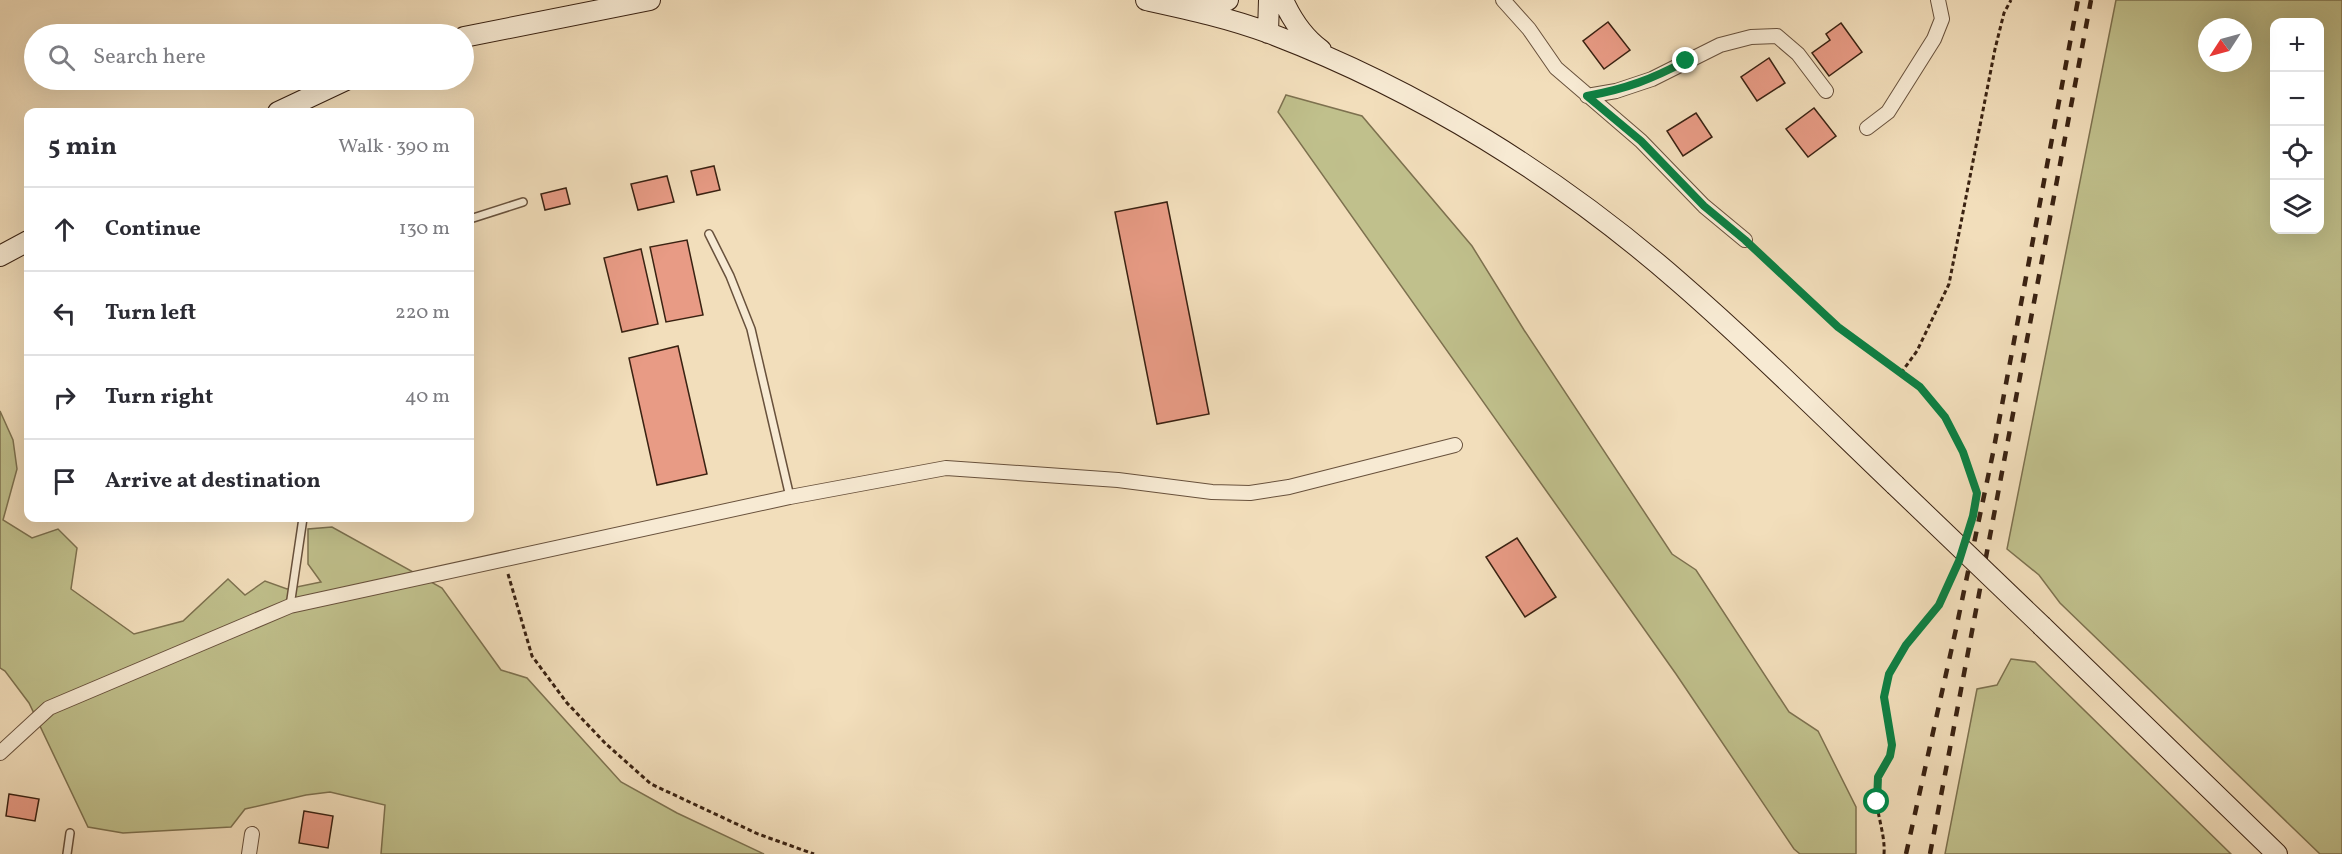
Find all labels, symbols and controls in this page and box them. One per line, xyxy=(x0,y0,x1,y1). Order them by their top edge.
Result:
north arrow xyxy=(2198,18,2252,72)
map controls xyxy=(2270,18,2324,234)
button: + xyxy=(2270,18,2324,72)
search box xyxy=(24,24,474,90)
icon: search xyxy=(45,41,78,74)
text: Search here xyxy=(93,42,206,73)
route end xyxy=(1672,47,1698,73)
button: − xyxy=(2270,72,2324,126)
button: locate xyxy=(2270,126,2324,180)
text: 5 min xyxy=(48,129,117,165)
text: Walk · 390 m xyxy=(338,133,450,161)
button: layers xyxy=(2270,180,2324,234)
icon: ahead xyxy=(48,213,81,246)
text: Continue xyxy=(105,214,201,245)
text: 130 m xyxy=(399,215,450,243)
icon: left xyxy=(48,297,81,330)
text: Turn left xyxy=(105,298,196,329)
text: 220 m xyxy=(395,299,450,327)
icon: right xyxy=(48,381,81,414)
text: Turn right xyxy=(105,382,213,413)
text: 40 m xyxy=(405,383,450,411)
icon: arrive xyxy=(48,465,81,498)
text: Arrive at destination xyxy=(105,466,321,497)
route start xyxy=(1863,788,1889,814)

